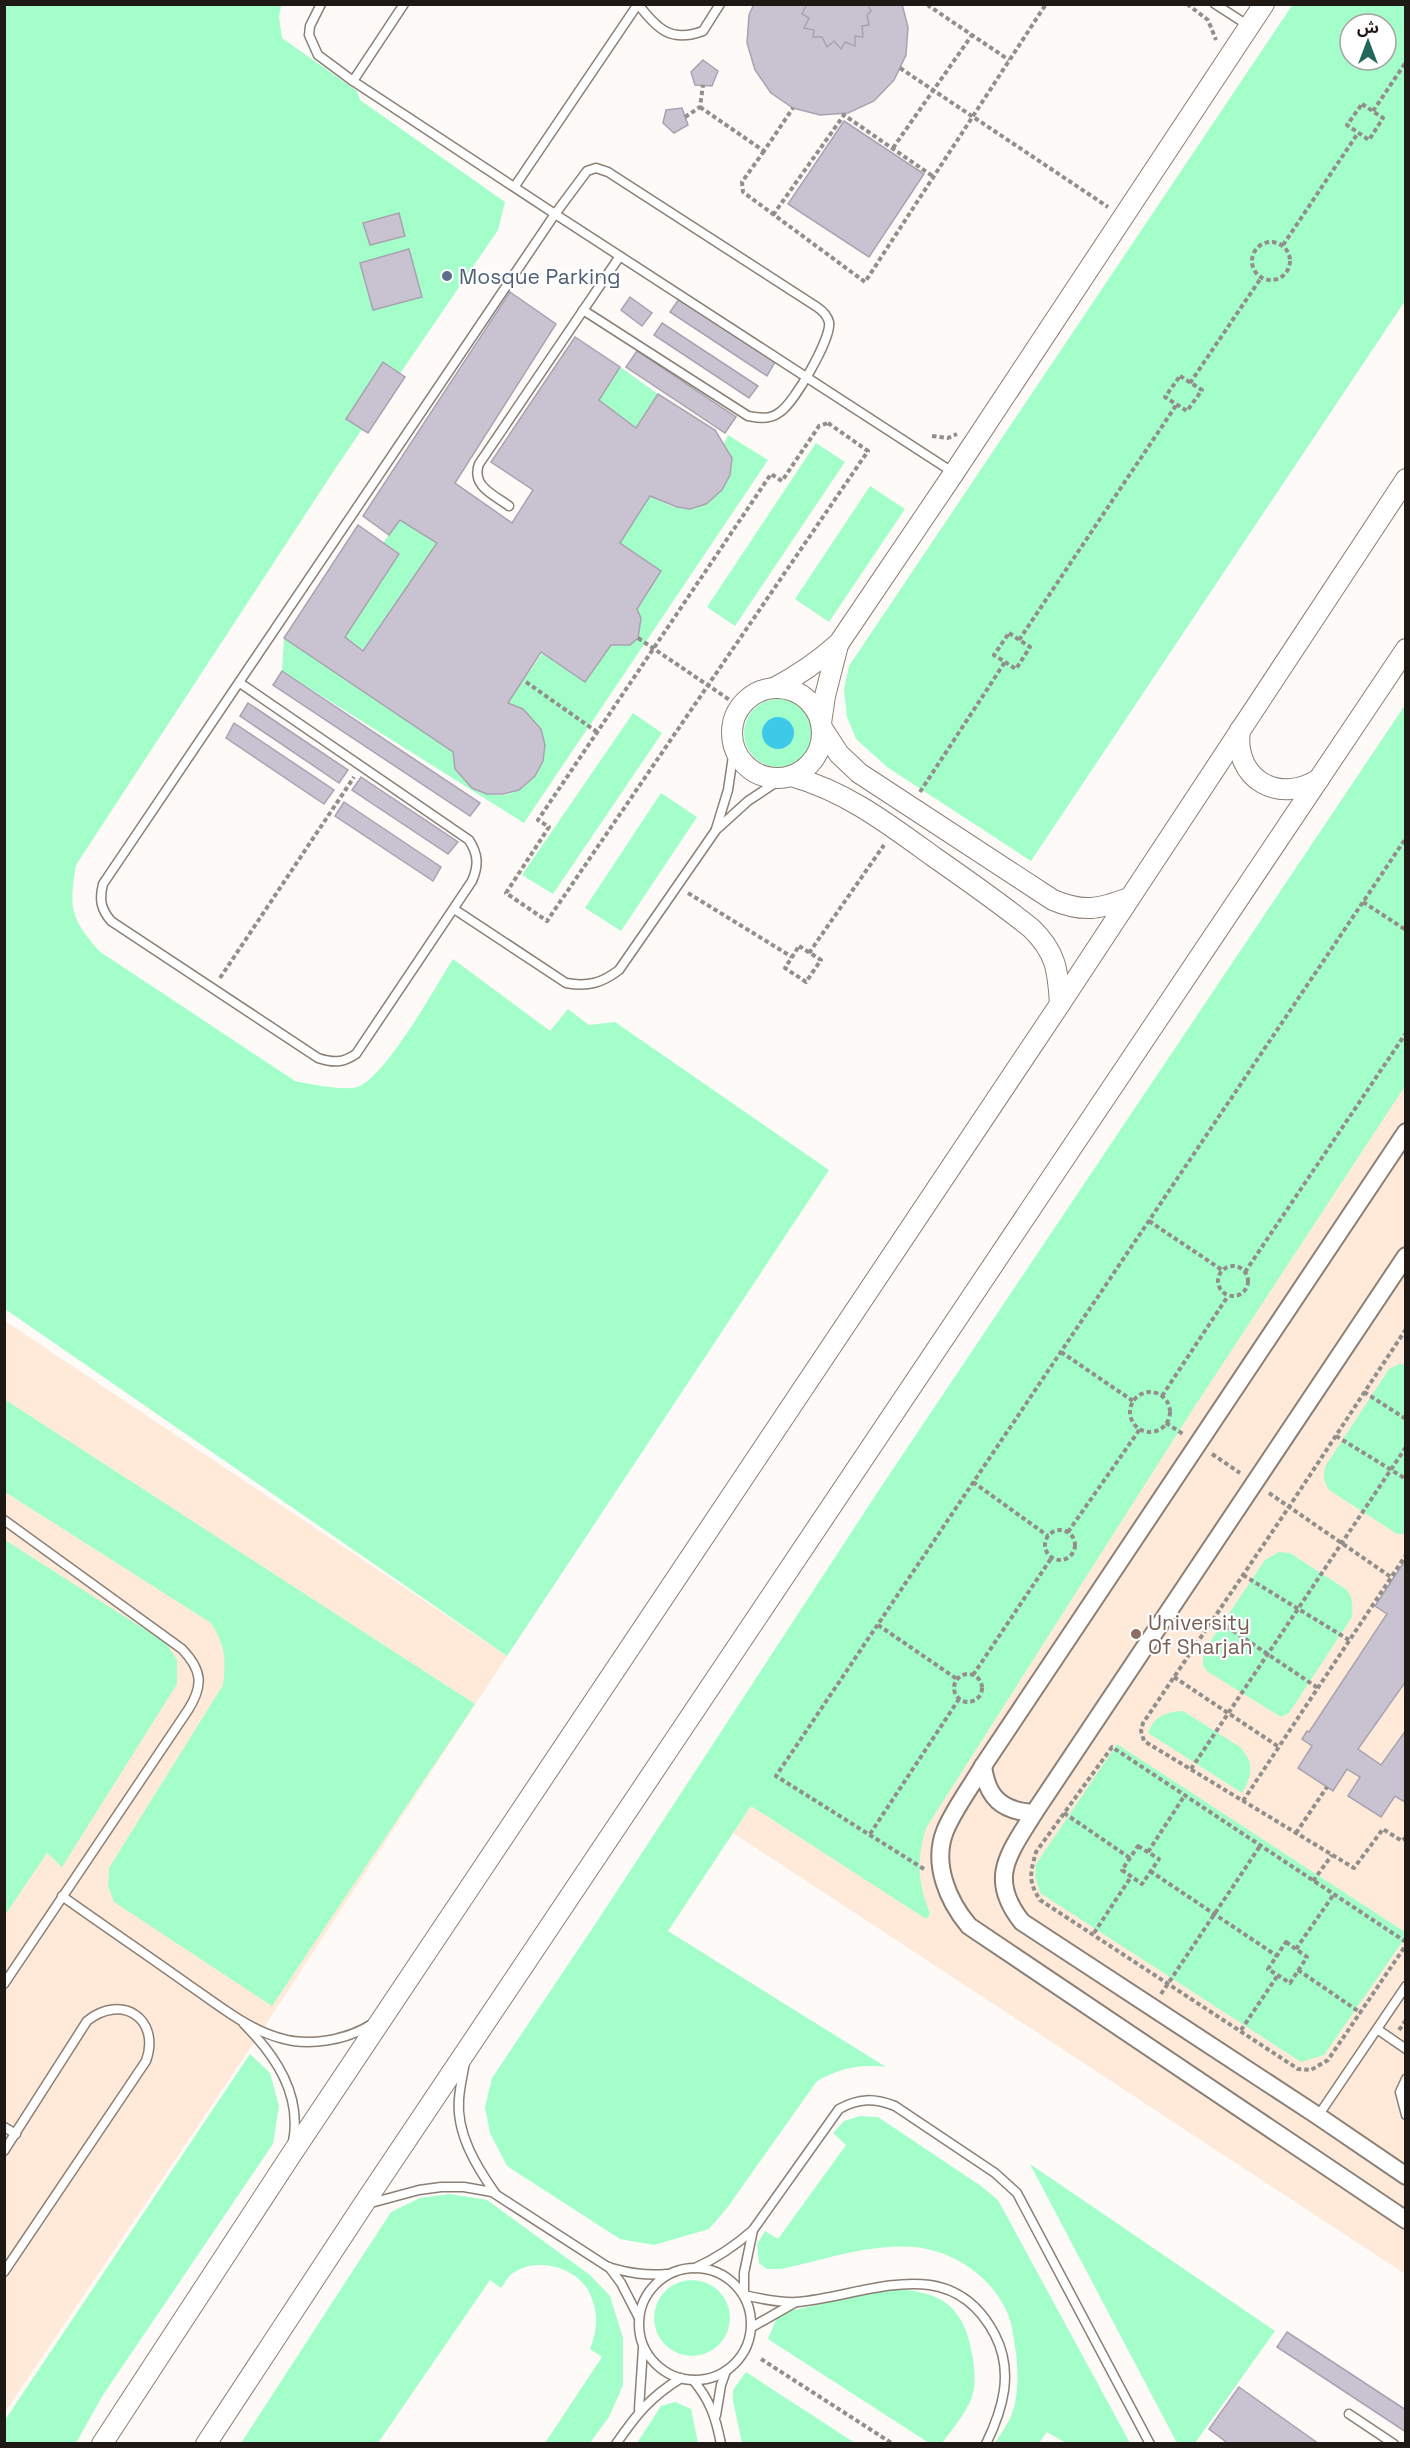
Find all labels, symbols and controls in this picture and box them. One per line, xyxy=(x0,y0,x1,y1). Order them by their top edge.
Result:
north arrow xyxy=(1338,12,1398,72)
text: ش xyxy=(1357,17,1379,38)
place label: Mosque Parking xyxy=(459,263,621,290)
marker: Mosque Parking xyxy=(440,269,454,283)
place label: University Of Sharjah xyxy=(1148,1609,1253,1660)
marker: University Of Sharjah xyxy=(1129,1627,1143,1641)

